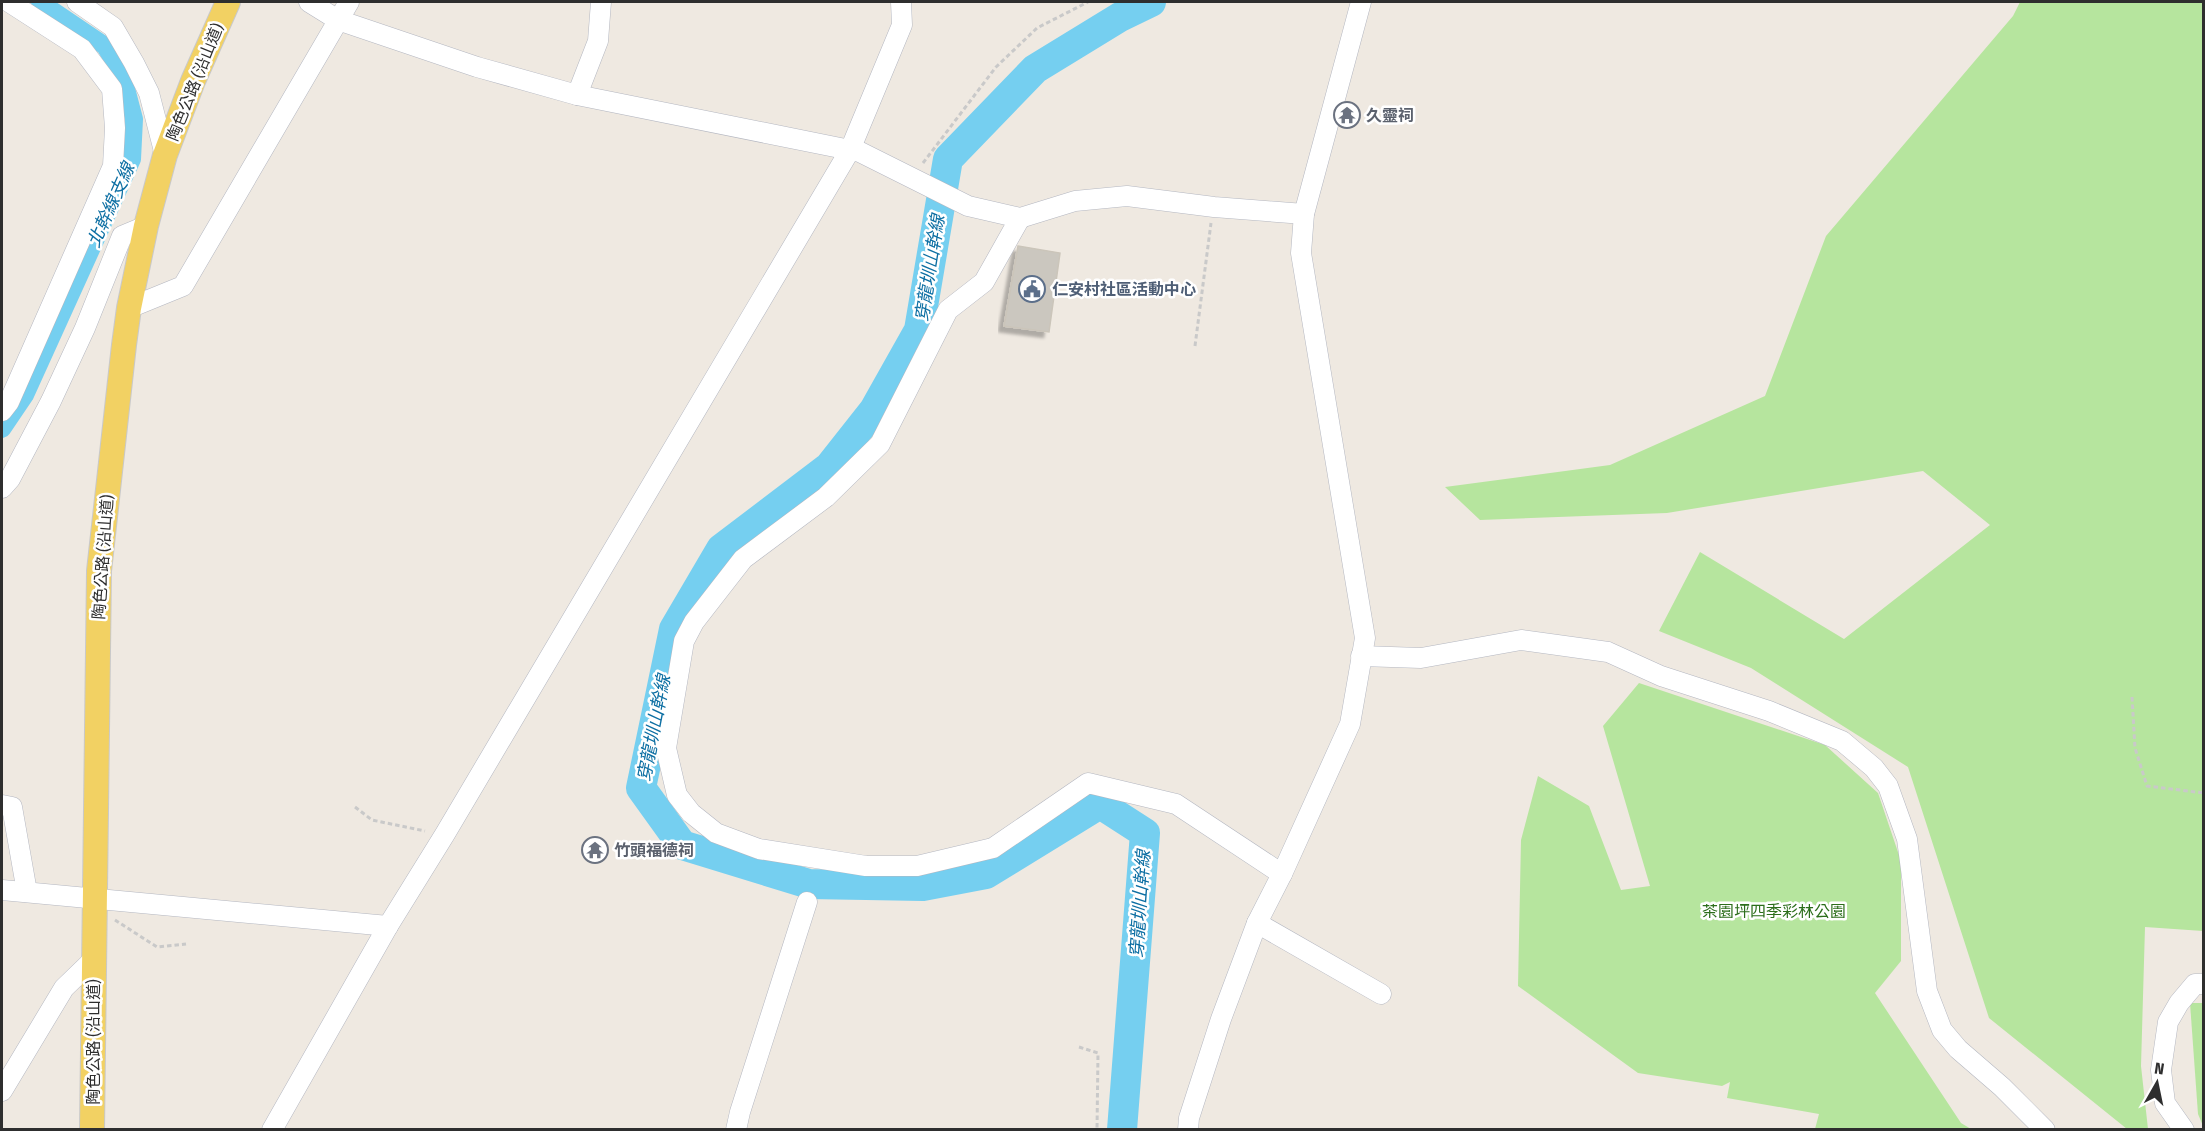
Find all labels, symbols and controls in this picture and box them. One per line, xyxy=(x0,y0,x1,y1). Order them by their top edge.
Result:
street label: 陶色公路 (沿山道) xyxy=(163,20,227,144)
temple icon: 久靈祠 xyxy=(1332,100,1362,130)
place label: 久靈祠 xyxy=(1366,106,1414,125)
water label: 北幹線支線 xyxy=(83,158,140,251)
water label: 穿龍圳山幹線 xyxy=(911,211,950,323)
public building icon: 仁安村社區活動中心 xyxy=(1017,274,1047,304)
place label: 仁安村社區活動中心 xyxy=(1052,280,1196,299)
street label: 陶色公路 (沿山道) xyxy=(89,494,117,620)
water label: 穿龍圳山幹線 xyxy=(633,671,675,783)
temple icon: 竹頭福德祠 xyxy=(580,835,610,865)
place label: 竹頭福德祠 xyxy=(614,841,694,860)
water label: 穿龍圳山幹線 xyxy=(1125,847,1155,959)
park label: 茶園坪四季彩林公園 xyxy=(1702,902,1846,921)
street label: 陶色公路 (沿山道) xyxy=(84,979,103,1105)
north arrow xyxy=(2127,1053,2187,1113)
text: N xyxy=(2153,1059,2165,1079)

